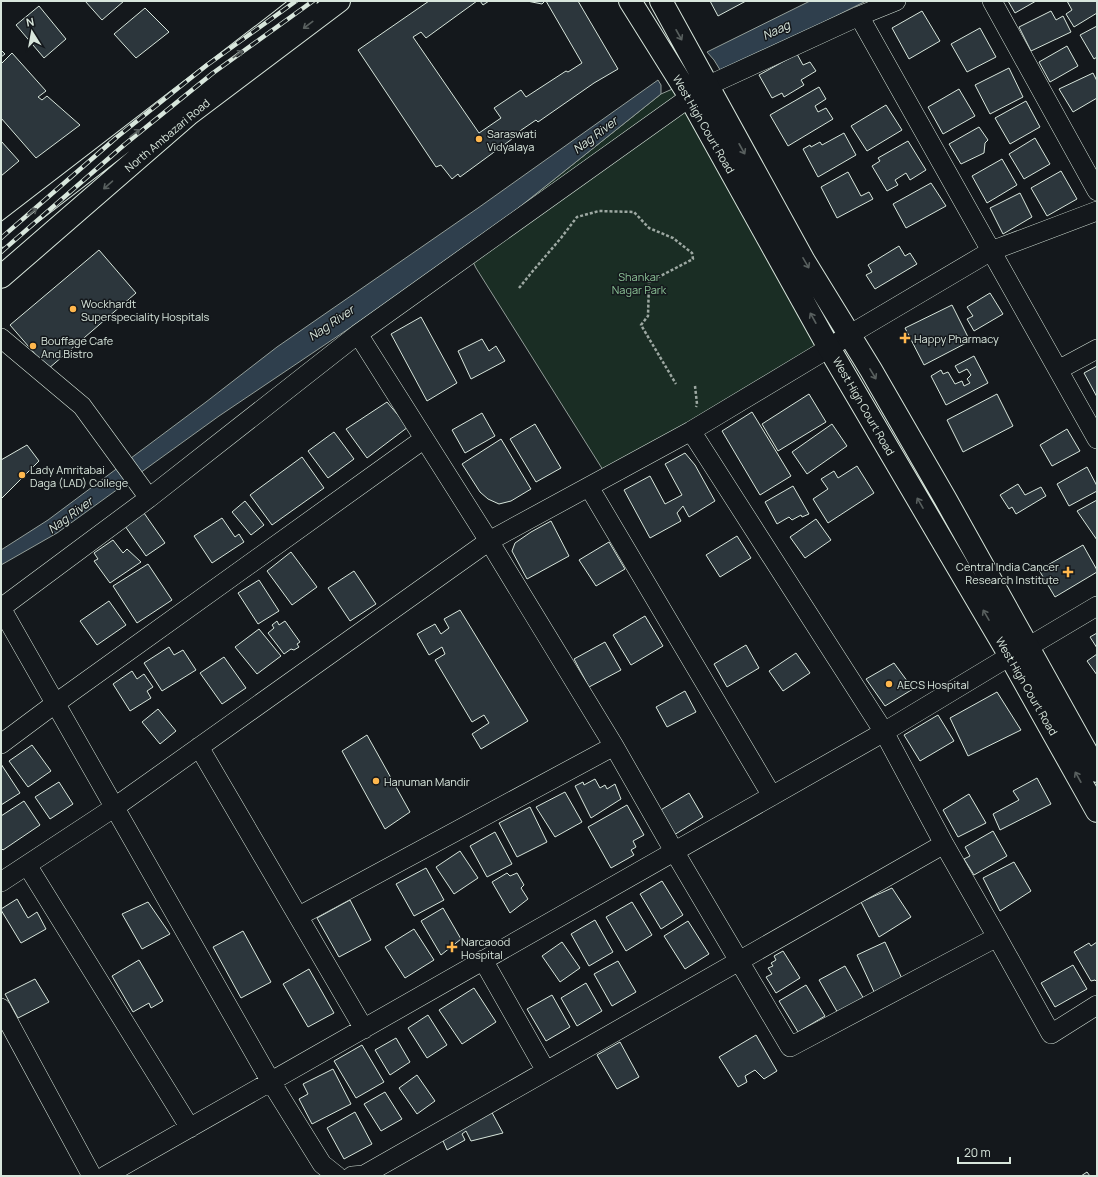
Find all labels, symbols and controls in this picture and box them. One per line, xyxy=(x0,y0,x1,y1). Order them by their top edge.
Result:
north arrow xyxy=(12,12,52,52)
text: N xyxy=(25,14,35,30)
water label: Naag xyxy=(759,16,793,44)
one-way arrow xyxy=(302,20,313,29)
one-way arrow xyxy=(676,29,684,41)
one-way arrow xyxy=(233,49,244,58)
street label: West High Court Road xyxy=(670,72,738,176)
street label: North Ambazari Road xyxy=(121,95,213,175)
water label: Nag River xyxy=(569,112,622,157)
place label: Saraswati Vidyalaya xyxy=(487,126,537,154)
one-way arrow xyxy=(130,129,141,137)
marker: Saraswati Vidyalaya xyxy=(474,134,484,144)
one-way arrow xyxy=(739,143,747,155)
one-way arrow xyxy=(103,180,113,189)
one-way arrow xyxy=(26,208,37,216)
one-way arrow xyxy=(802,257,810,269)
park label: Shankar Nagar Park xyxy=(612,269,667,297)
place label: Wockhardt Superspeciality Hospitals xyxy=(81,296,210,324)
water label: Nag River xyxy=(305,300,359,345)
marker: Wockhardt Superspeciality Hospitals xyxy=(68,304,78,314)
one-way arrow xyxy=(808,312,816,324)
place label: Happy Pharmacy xyxy=(914,331,999,346)
marker: Happy Pharmacy xyxy=(899,332,911,344)
place label: Bouffage Cafe And Bistro xyxy=(41,333,114,361)
marker: Bouffage Cafe And Bistro xyxy=(28,341,38,351)
street label: West High Court Road xyxy=(830,354,898,458)
one-way arrow xyxy=(869,368,877,380)
place label: Lady Amritabai Daga (LAD) College xyxy=(30,462,129,490)
marker: Lady Amritabai Daga (LAD) College xyxy=(17,470,27,480)
water label: Nag River xyxy=(44,492,97,537)
one-way arrow xyxy=(916,497,924,509)
place label: Central India Cancer Research Institute xyxy=(956,559,1060,587)
marker: Central India Cancer Research Institute xyxy=(1062,566,1074,578)
one-way arrow xyxy=(982,609,990,621)
street label: West High Court Road xyxy=(993,634,1061,738)
place label: AECS Hospital xyxy=(897,677,969,692)
marker: AECS Hospital xyxy=(884,679,894,689)
one-way arrow xyxy=(1074,771,1081,783)
place label: Hanuman Mandir xyxy=(384,774,470,789)
marker: Hanuman Mandir xyxy=(371,776,381,786)
place label: Narcaood Hospital xyxy=(461,934,510,962)
marker: Narcaood Hospital xyxy=(446,941,458,953)
scale bar xyxy=(958,1139,1010,1165)
text: 20 m xyxy=(964,1144,991,1161)

